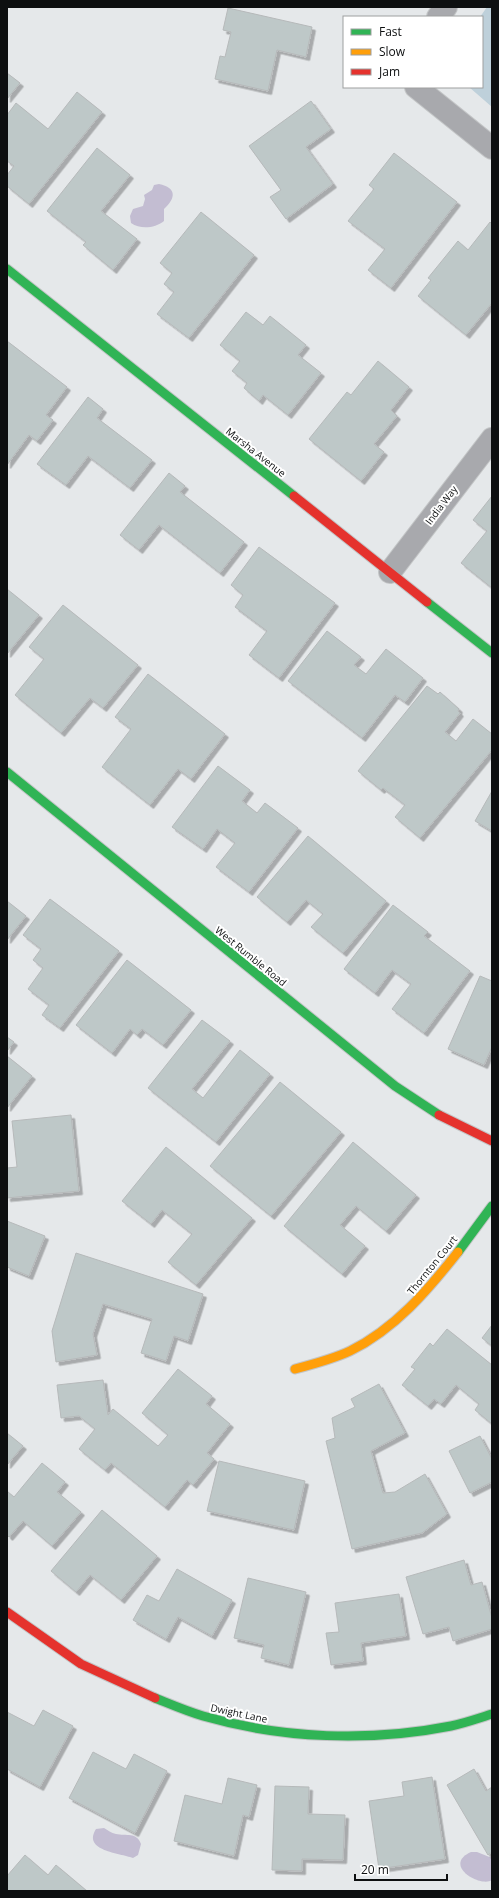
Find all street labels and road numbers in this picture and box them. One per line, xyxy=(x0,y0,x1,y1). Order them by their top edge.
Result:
street label: Marsha Avenue xyxy=(223,424,289,480)
street label: India Way xyxy=(422,482,461,527)
street label: West Rumble Road xyxy=(212,923,290,989)
street label: Thornton Court xyxy=(404,1232,460,1297)
street label: Dwight Lane xyxy=(209,1700,269,1726)

